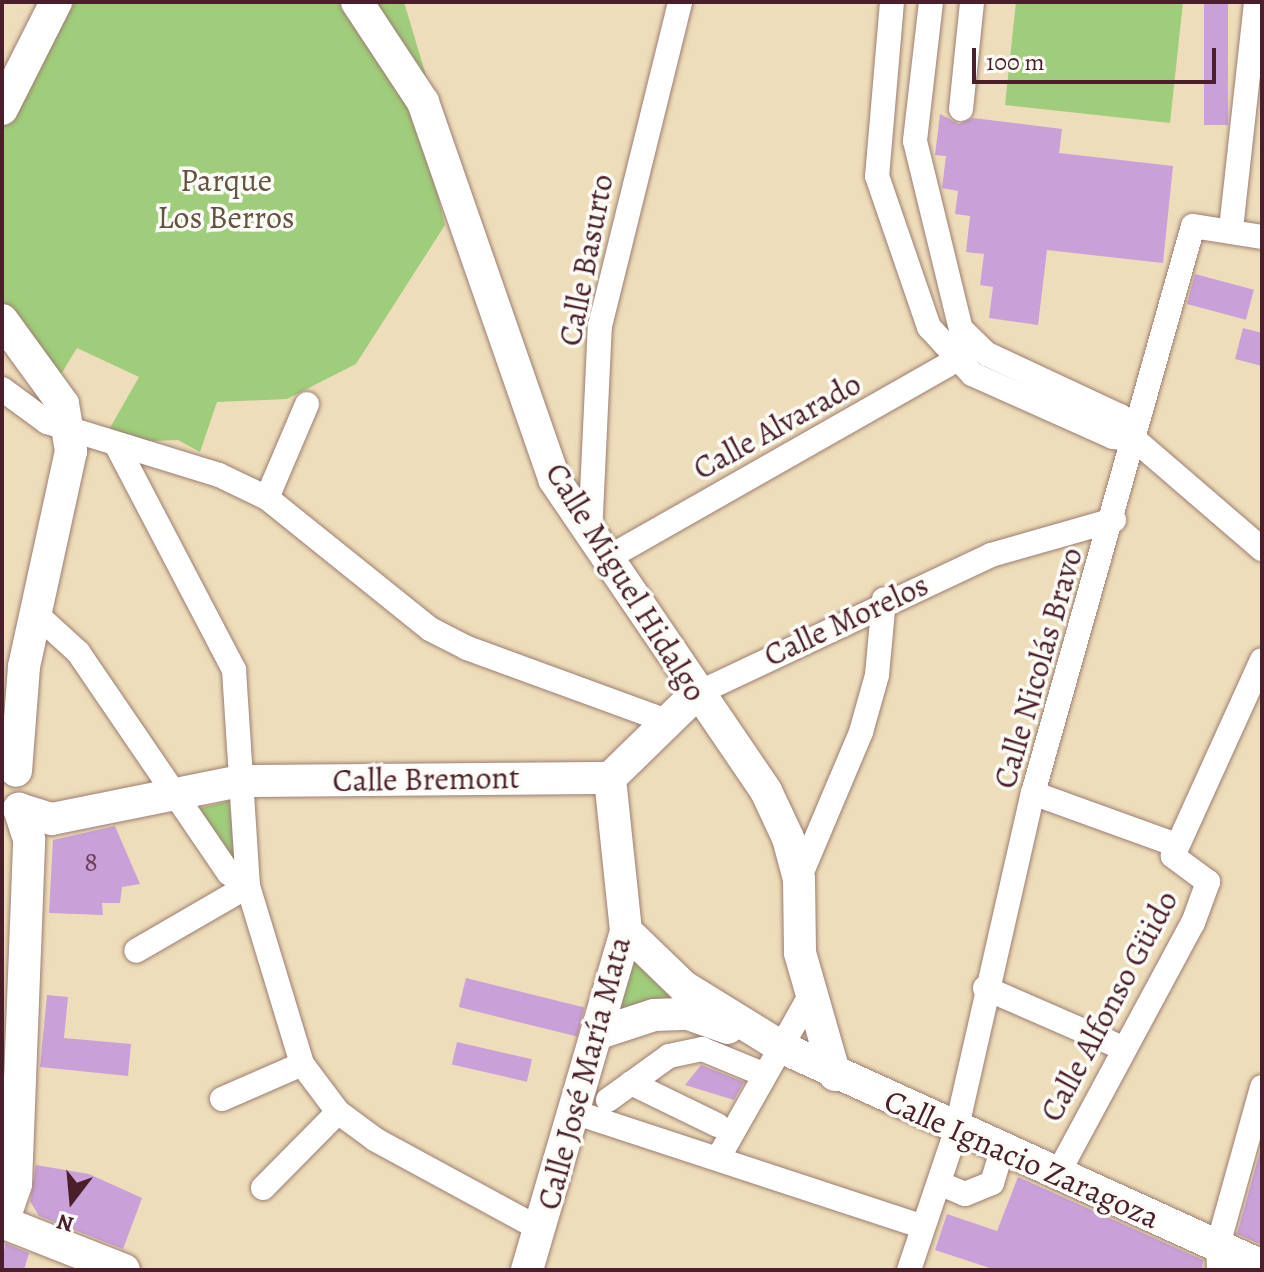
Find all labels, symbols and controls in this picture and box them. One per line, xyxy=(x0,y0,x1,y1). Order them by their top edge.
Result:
scale bar xyxy=(976,32,1220,82)
text: 100 m xyxy=(986,46,1045,78)
park label: Parque Los Berros xyxy=(157,162,295,237)
street label: Calle Basurto xyxy=(551,171,621,349)
street label: Calle Alvarado xyxy=(686,364,868,488)
street label: Calle Miguel Hidalgo xyxy=(537,456,715,708)
street label: Calle Nicolás Bravo xyxy=(985,543,1091,793)
street label: Calle Morelos xyxy=(758,565,934,675)
street label: Calle Bremont xyxy=(332,758,520,800)
house number: 8 xyxy=(84,845,98,879)
street label: Calle Alfonso Güido xyxy=(1032,884,1186,1128)
street label: Calle José María Mata xyxy=(529,932,639,1214)
street label: Calle Ignacio Zaragoza xyxy=(879,1081,1165,1237)
north arrow xyxy=(32,1160,112,1240)
text: N xyxy=(54,1206,77,1240)

